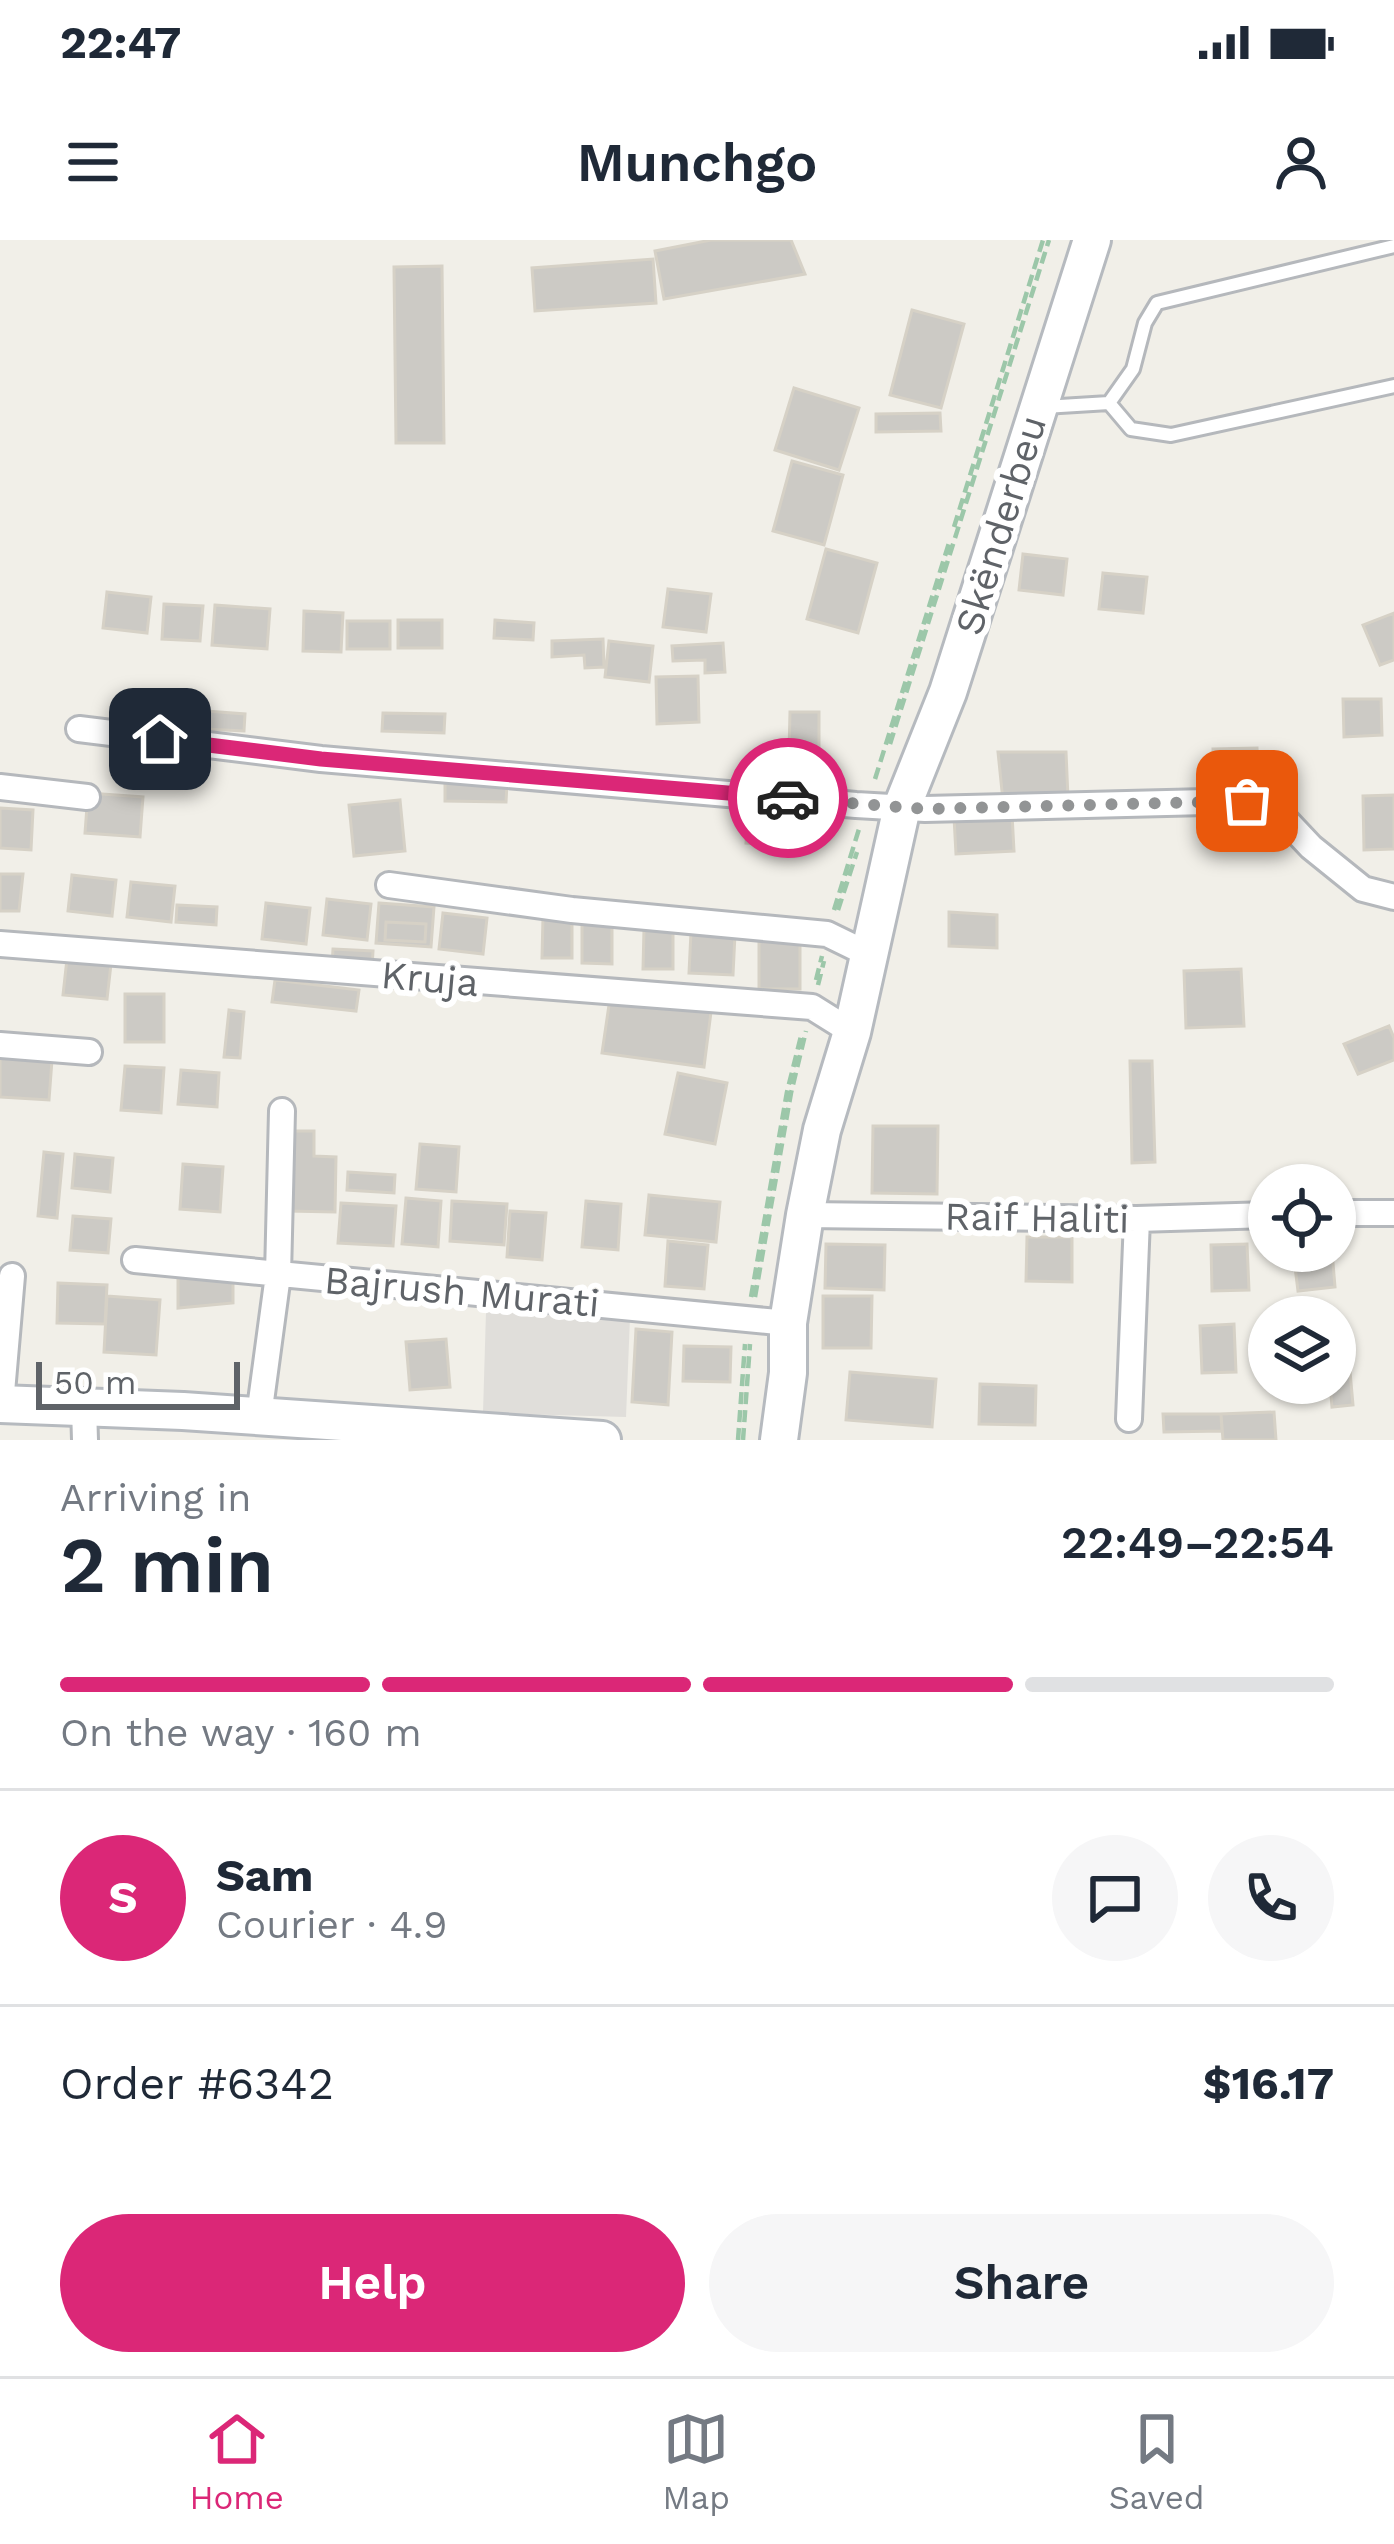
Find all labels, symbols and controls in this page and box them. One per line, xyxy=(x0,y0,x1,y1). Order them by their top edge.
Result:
text: 22:47 xyxy=(60,16,181,69)
icon: menu xyxy=(60,129,126,195)
icon: person xyxy=(1268,129,1334,195)
text: Munchgo xyxy=(577,131,817,194)
street label: Skënderbeu xyxy=(946,410,1055,640)
pin xyxy=(109,688,211,790)
icon: home xyxy=(127,706,193,772)
courier xyxy=(728,738,848,858)
pin xyxy=(1196,750,1298,852)
icon: car xyxy=(755,765,821,831)
icon: bag xyxy=(1214,768,1280,834)
street label: Kruja xyxy=(379,952,481,1005)
map controls xyxy=(1248,1164,1356,1404)
button: locate xyxy=(1248,1164,1356,1272)
street label: Raif Haliti xyxy=(944,1193,1130,1242)
street label: Bajrush Murati xyxy=(322,1257,602,1326)
button: layers xyxy=(1248,1296,1356,1404)
scale bar xyxy=(36,1356,240,1409)
text: 50 m xyxy=(54,1363,136,1402)
text: Arriving in xyxy=(60,1475,251,1520)
text: 22:49–22:54 xyxy=(1061,1516,1334,1569)
text: 2 min xyxy=(60,1519,274,1611)
text: On the way · 160 m xyxy=(60,1710,422,1755)
button: chat xyxy=(1052,1835,1178,1961)
button: phone xyxy=(1208,1835,1334,1961)
text: Sam xyxy=(216,1849,313,1902)
text: S xyxy=(108,1871,138,1924)
text: Courier · 4.9 xyxy=(216,1902,447,1947)
text: Order #6342 xyxy=(60,2057,334,2110)
text: $16.17 xyxy=(1203,2057,1334,2110)
button: Help xyxy=(60,2214,685,2352)
button: Share xyxy=(709,2214,1334,2352)
tab: Home xyxy=(189,2406,284,2517)
tab: Map xyxy=(663,2406,730,2517)
tab: Saved xyxy=(1109,2406,1205,2517)

